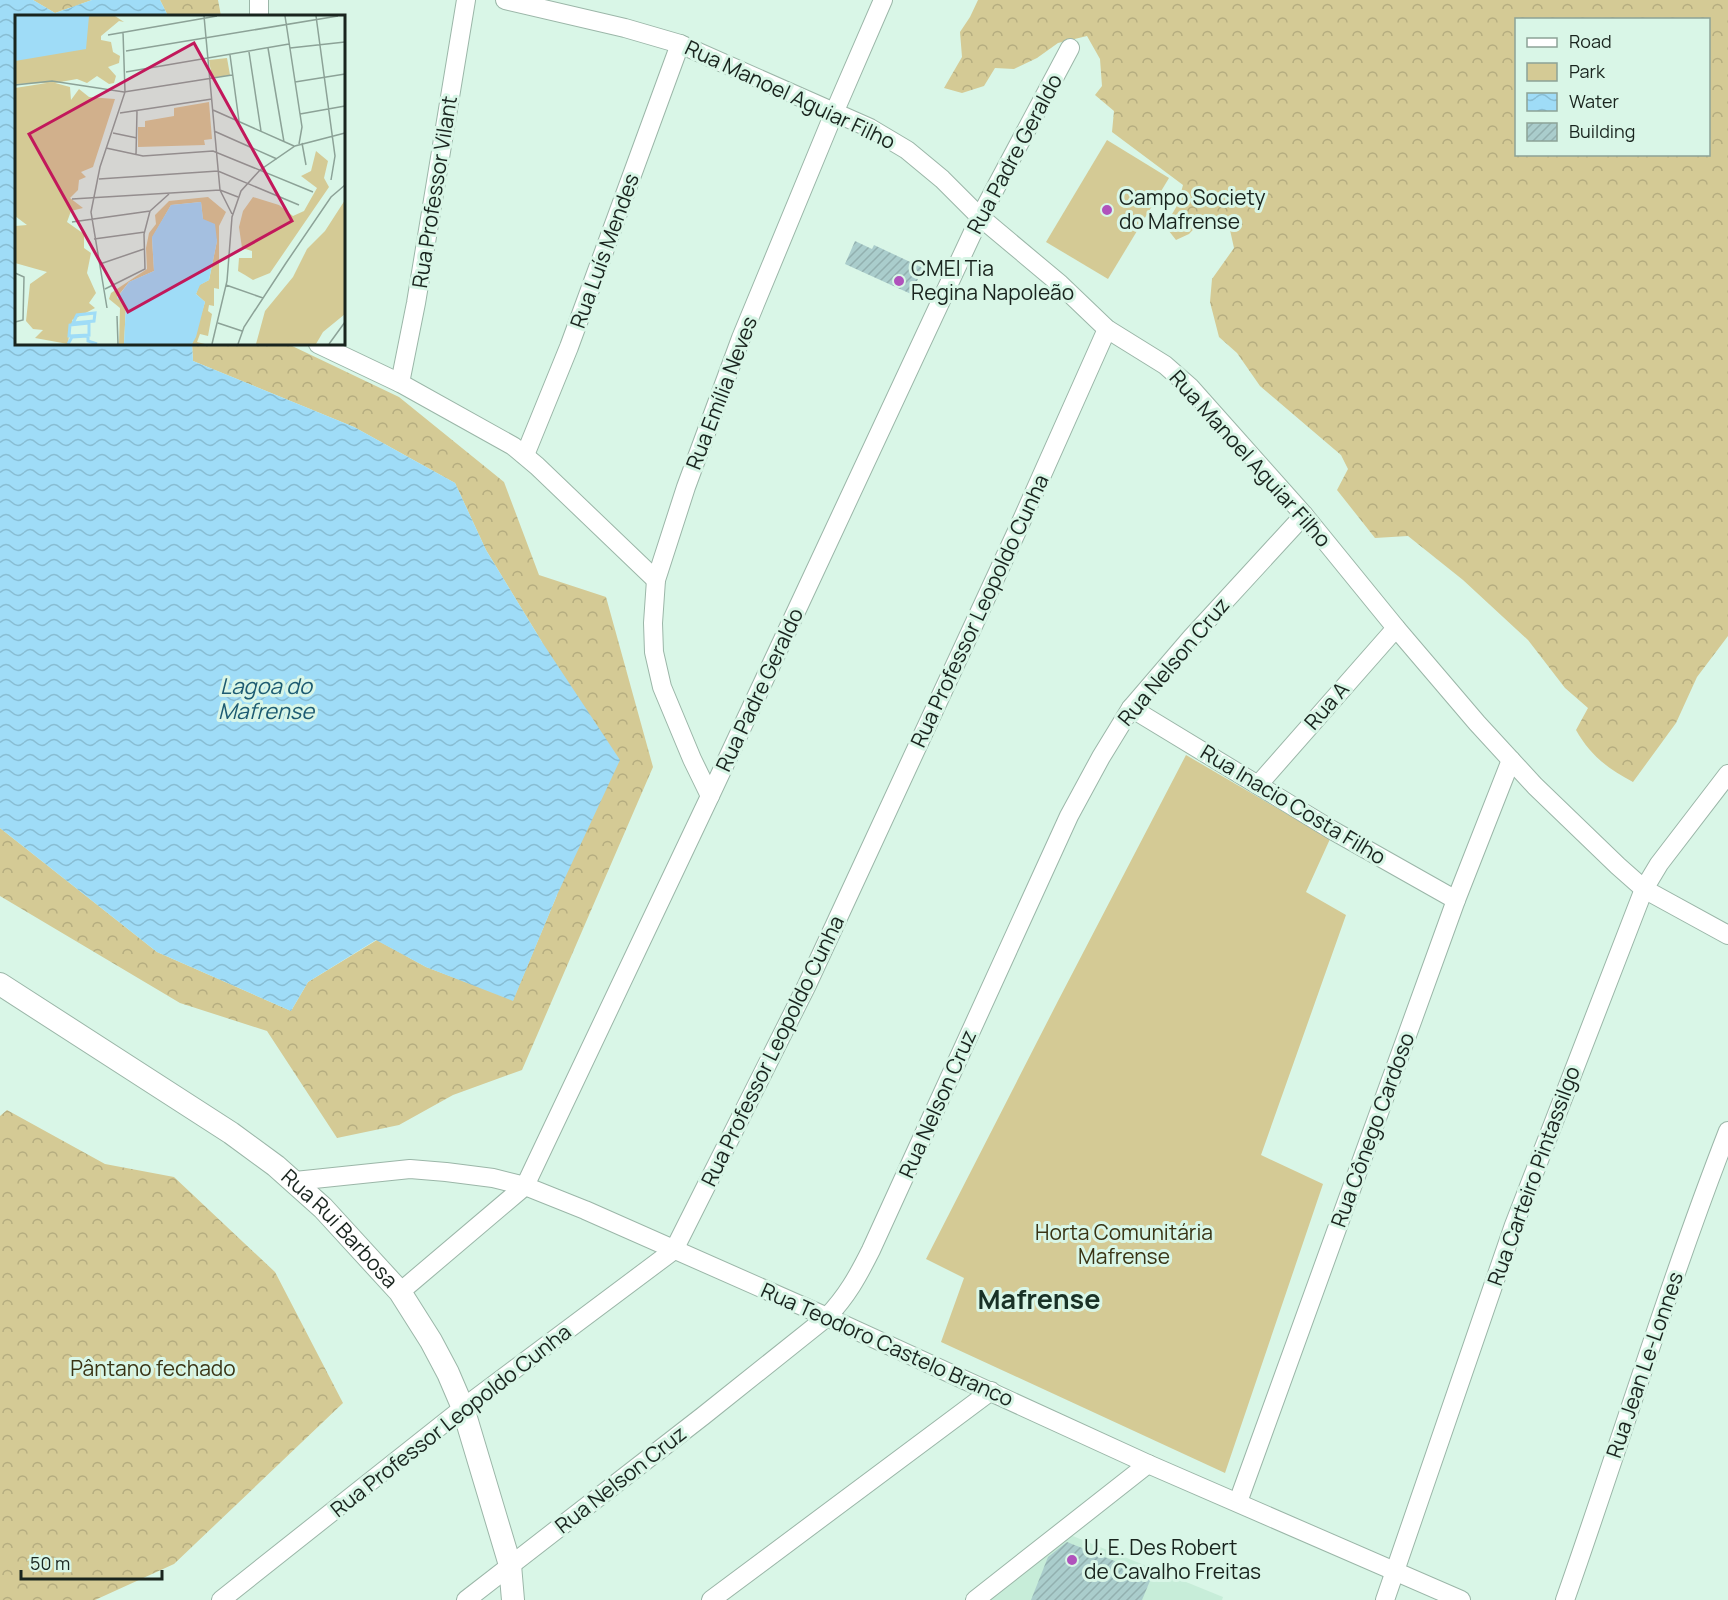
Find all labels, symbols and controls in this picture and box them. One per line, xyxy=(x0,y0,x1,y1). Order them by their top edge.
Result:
inset map xyxy=(15,15,345,345)
legend xyxy=(1515,18,1710,156)
text: Road xyxy=(1569,29,1612,53)
street label: Rua Manoel Aguiar Filho xyxy=(681,33,900,155)
text: Park xyxy=(1569,59,1606,83)
street label: Rua Padre Geraldo xyxy=(960,69,1068,238)
text: Water xyxy=(1569,89,1619,113)
street label: Rua Professor Vilant xyxy=(405,94,463,290)
text: Building xyxy=(1569,119,1635,143)
street label: Rua Luís Mendes xyxy=(563,169,645,332)
place label: Campo Society do Mafrense xyxy=(1119,183,1266,235)
marker: Campo Society do Mafrense xyxy=(1100,203,1114,217)
place label: CMEI Tia Regina Napoleão xyxy=(911,254,1074,306)
marker: CMEI Tia Regina Napoleão xyxy=(892,274,906,288)
street label: Rua Emília Neves xyxy=(679,312,763,473)
street label: Rua Manoel Aguiar Filho xyxy=(1164,364,1338,553)
street label: Rua Professor Leopoldo Cunha xyxy=(903,470,1055,752)
street label: Rua Nelson Cruz xyxy=(1111,591,1235,731)
street label: Rua Padre Geraldo xyxy=(709,603,809,776)
water label: Lagoa do Mafrense xyxy=(218,671,315,726)
street label: Rua A xyxy=(1298,675,1355,735)
street label: Rua Inacio Costa Filho xyxy=(1196,738,1391,871)
street label: Rua Professor Leopoldo Cunha xyxy=(694,911,850,1191)
street label: Rua Nelson Cruz xyxy=(892,1025,982,1182)
street label: Rua Cônego Cardoso xyxy=(1324,1029,1420,1231)
street label: Rua Carteiro Pintassilgo xyxy=(1480,1062,1586,1289)
street label: Rua Rui Barbosa xyxy=(276,1162,405,1294)
park label: Horta Comunitária Mafrense xyxy=(1035,1218,1213,1270)
street label: Rua Jean Le-Lonnes xyxy=(1599,1268,1689,1461)
street label: Rua Teodoro Castelo Branco xyxy=(757,1276,1018,1412)
district label: Mafrense xyxy=(978,1280,1100,1317)
street label: Rua Professor Leopoldo Cunha xyxy=(324,1317,576,1523)
park label: Pântano fechado xyxy=(70,1354,236,1382)
street label: Rua Nelson Cruz xyxy=(549,1419,692,1539)
place label: U. E. Des Robert de Cavalho Freitas xyxy=(1084,1533,1261,1585)
scale bar xyxy=(21,1543,162,1581)
text: 50 m xyxy=(30,1551,70,1575)
marker: U. E. Des Robert de Cavalho Freitas xyxy=(1065,1553,1079,1567)

